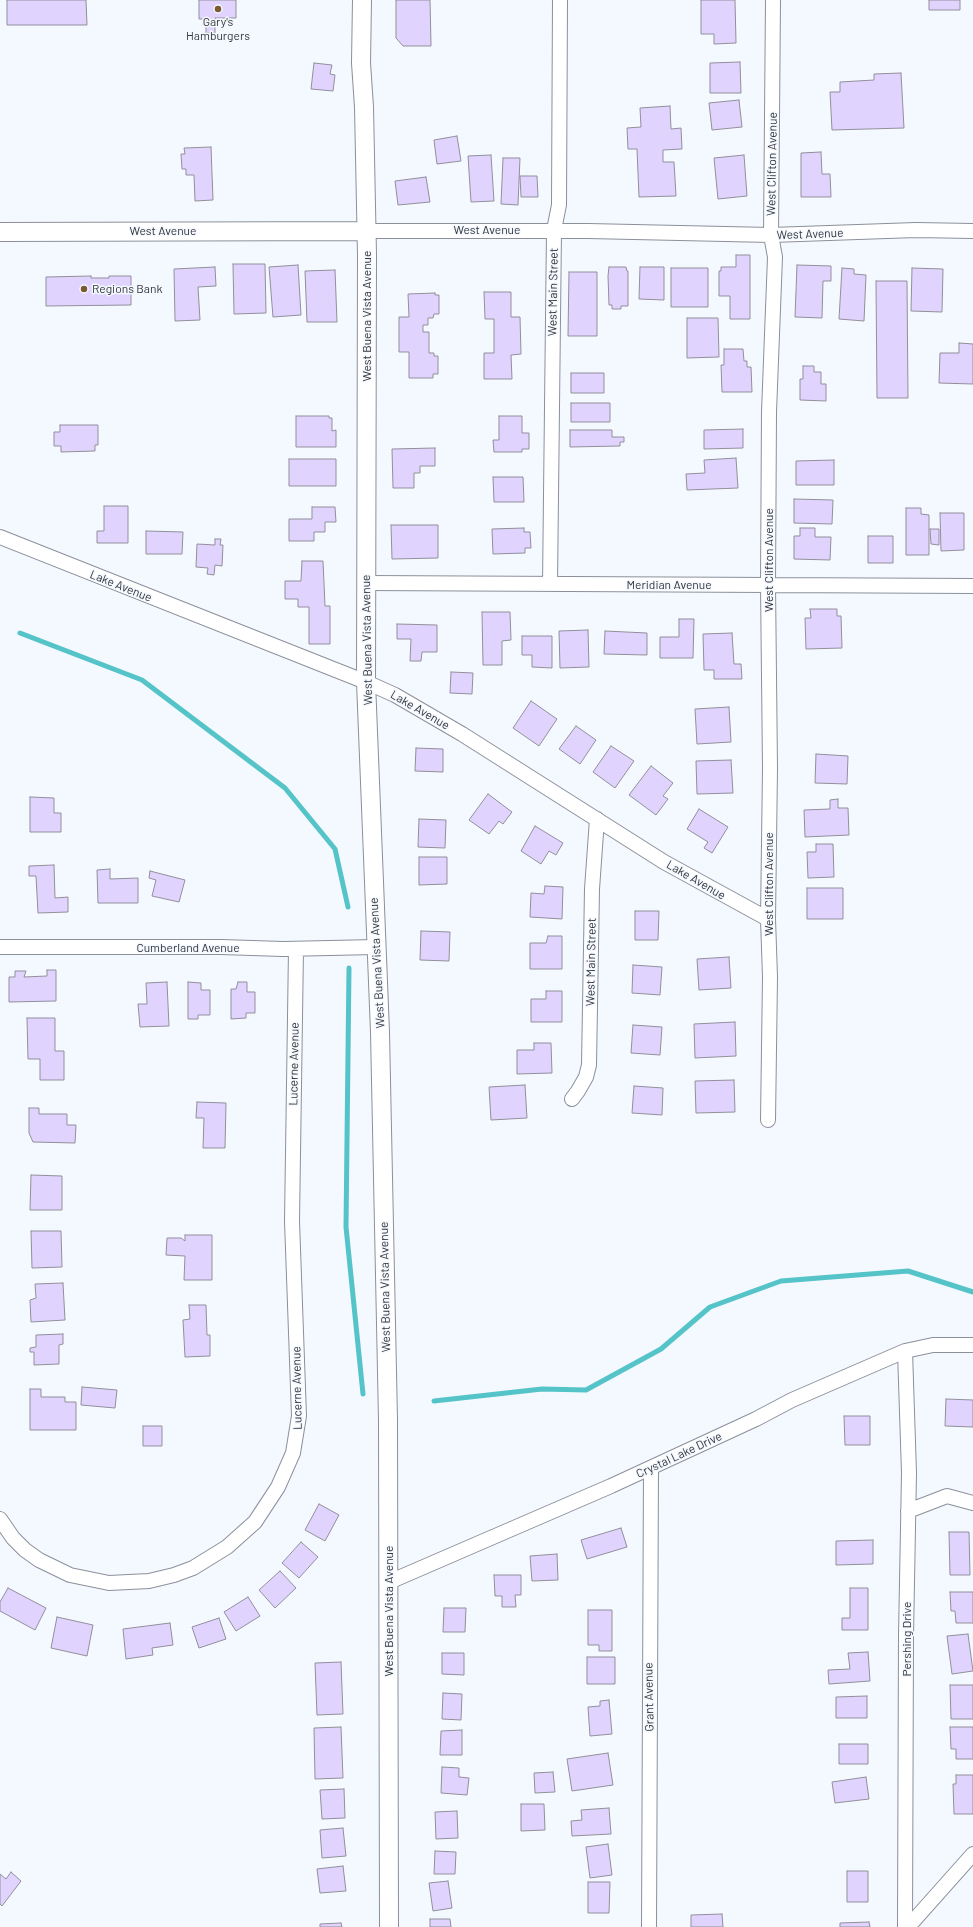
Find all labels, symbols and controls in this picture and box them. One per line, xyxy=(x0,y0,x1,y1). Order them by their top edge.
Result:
marker: Gary's Hamburgers xyxy=(213,4,223,14)
place label: Gary's Hamburgers xyxy=(186,15,250,43)
street label: West Clifton Avenue xyxy=(764,112,780,216)
street label: West Avenue xyxy=(454,223,520,237)
street label: West Avenue xyxy=(130,224,196,238)
street label: West Avenue xyxy=(776,226,844,242)
street label: West Main Street xyxy=(545,248,561,336)
street label: West Buena Vista Avenue xyxy=(360,251,374,381)
place label: Regions Bank xyxy=(92,282,162,296)
marker: Regions Bank xyxy=(79,284,89,294)
street label: West Clifton Avenue xyxy=(762,508,776,612)
street label: Lake Avenue xyxy=(88,567,154,605)
street label: West Buena Vista Avenue xyxy=(359,574,375,706)
street label: Meridian Avenue xyxy=(626,578,712,592)
street label: Lake Avenue xyxy=(388,687,452,733)
street label: West Clifton Avenue xyxy=(762,832,776,936)
street label: Lake Avenue xyxy=(664,857,728,903)
street label: West Buena Vista Avenue xyxy=(366,897,388,1029)
street label: West Main Street xyxy=(583,918,599,1006)
street label: Cumberland Avenue xyxy=(136,941,240,955)
street label: Lucerne Avenue xyxy=(286,1022,302,1106)
street label: West Buena Vista Avenue xyxy=(377,1221,393,1353)
street label: Lucerne Avenue xyxy=(289,1346,305,1430)
street label: Crystal Lake Drive xyxy=(634,1429,724,1481)
street label: West Buena Vista Avenue xyxy=(382,1546,396,1676)
street label: Pershing Drive xyxy=(900,1602,914,1676)
street label: Grant Avenue xyxy=(641,1662,657,1732)

